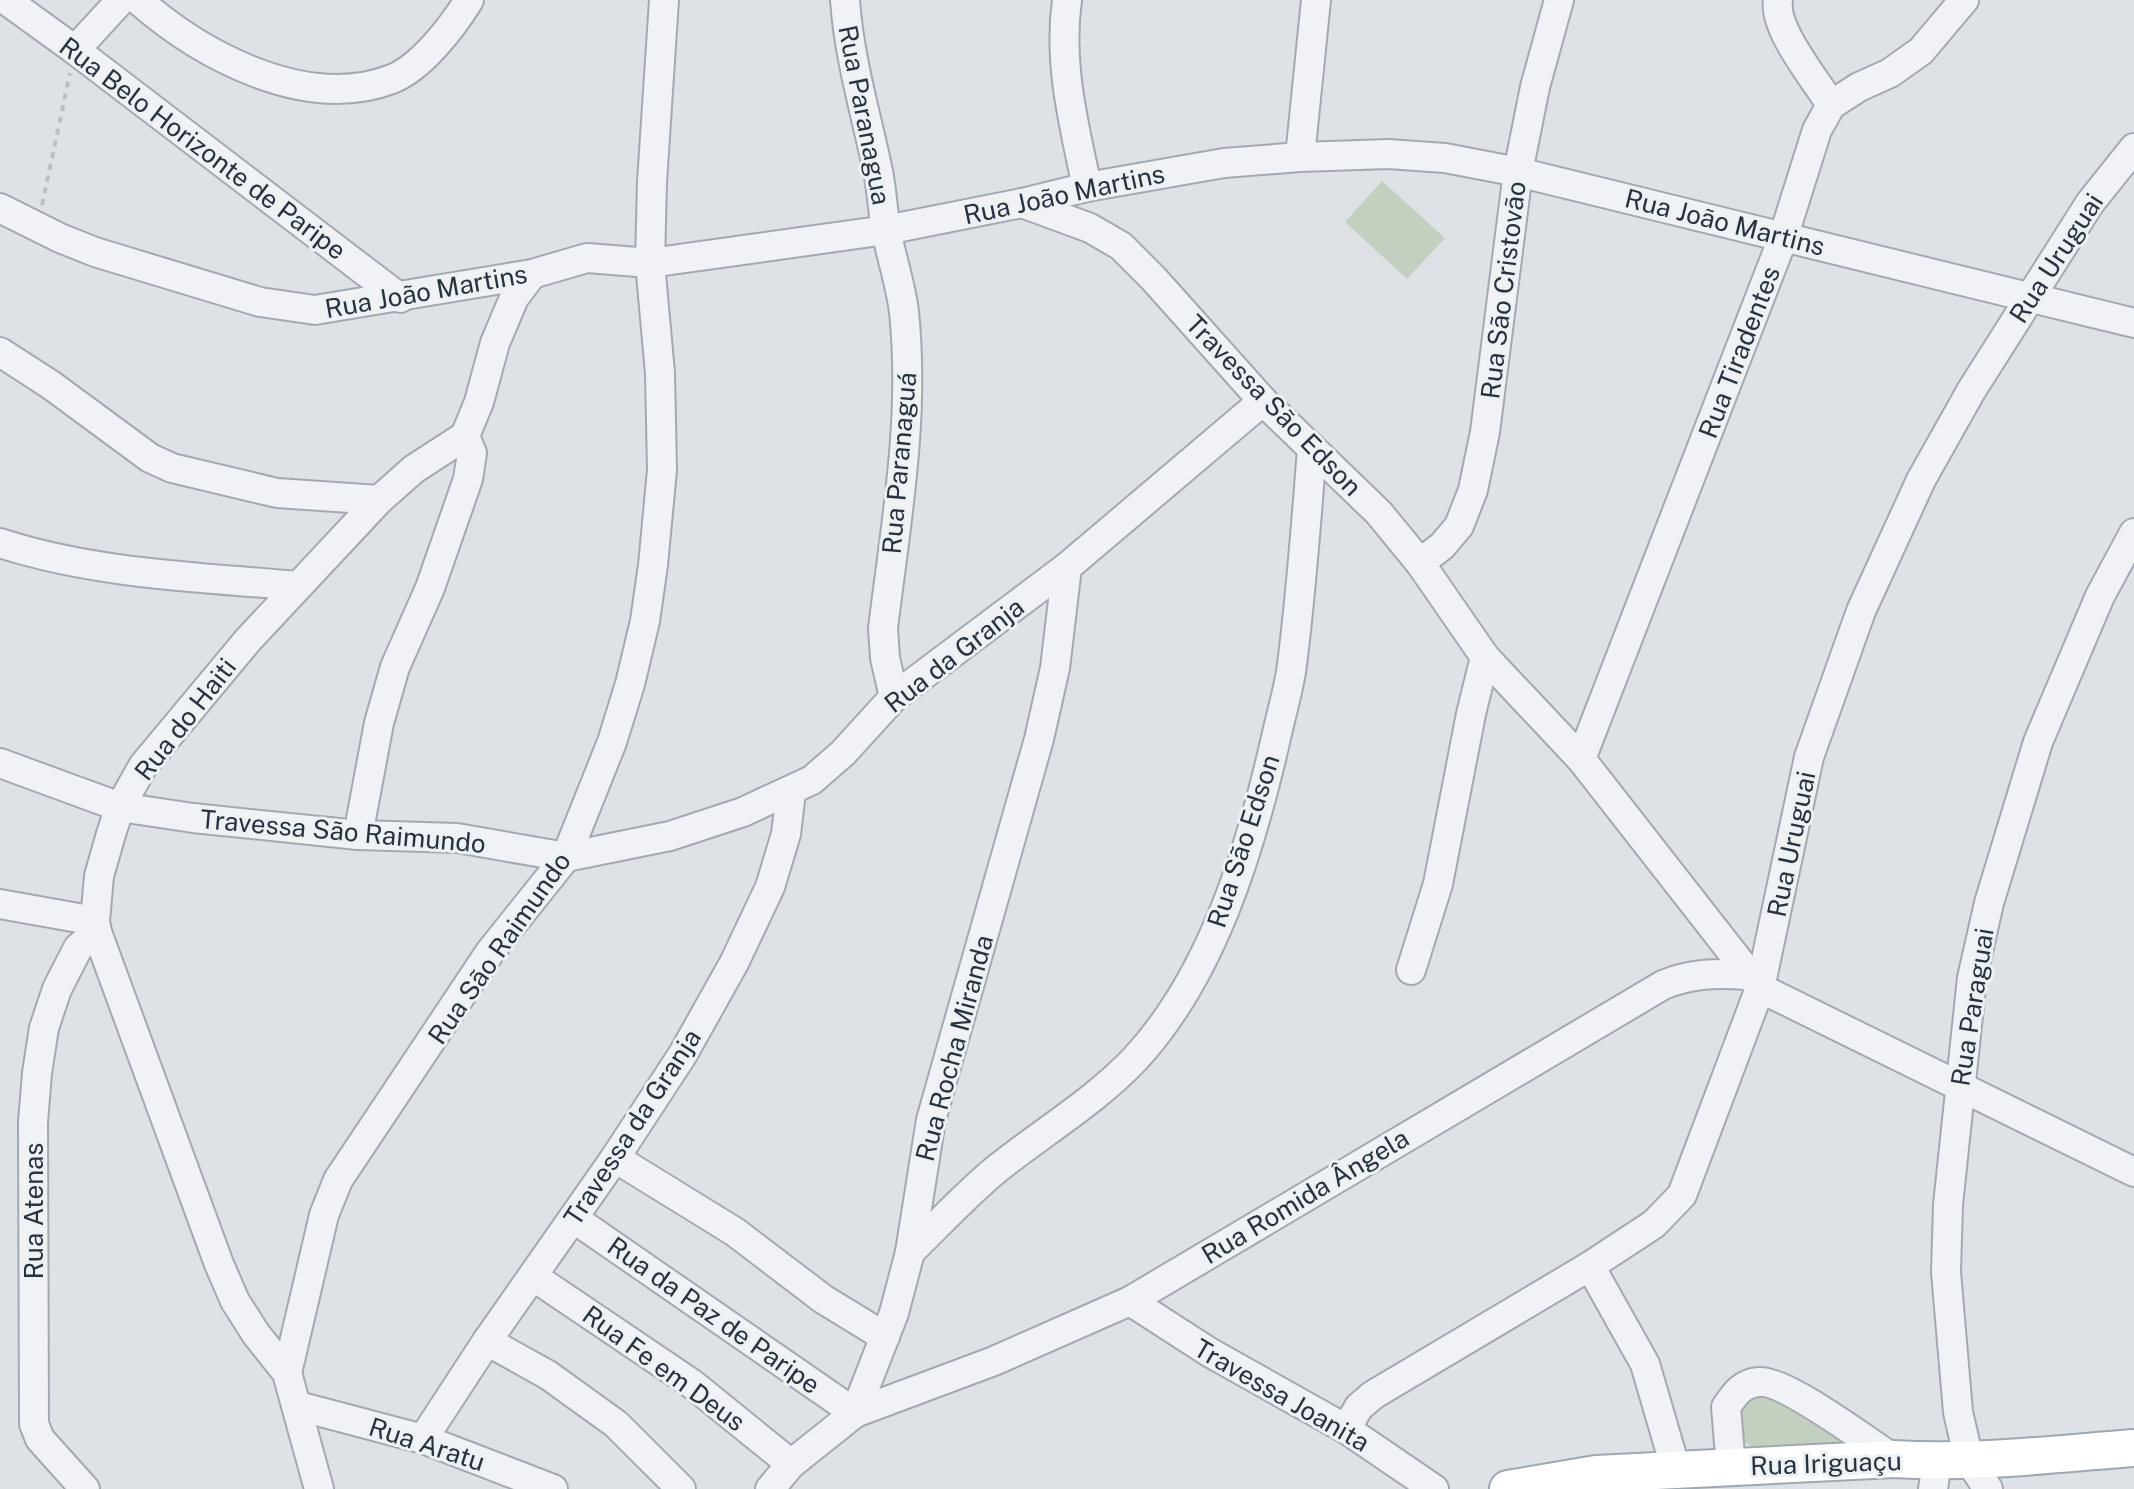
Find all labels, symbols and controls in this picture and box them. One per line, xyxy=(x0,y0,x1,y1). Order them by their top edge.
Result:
street label: Rua Paranagua xyxy=(832,22,898,208)
street label: Rua Belo Horizonte de Paripe xyxy=(54,30,352,266)
street label: Rua João Martins xyxy=(961,158,1167,230)
street label: Rua São Cristovão xyxy=(1474,179,1532,401)
street label: Rua João Martins xyxy=(1622,182,1828,262)
street label: Rua Uruguai xyxy=(2003,187,2109,329)
street label: Rua João Martins xyxy=(322,258,530,324)
street label: Rua Tiradentes xyxy=(1692,262,1786,442)
street label: Travessa São Edson xyxy=(1180,308,1368,502)
street label: Rua Paranaguá xyxy=(876,371,922,555)
street label: Rua da Granja xyxy=(878,591,1030,719)
street label: Rua do Haiti xyxy=(128,652,242,786)
street label: Rua São Edson xyxy=(1200,751,1286,931)
street label: Rua Uruguai xyxy=(1760,768,1822,920)
street label: Travessa São Raimundo xyxy=(199,803,487,859)
street label: Rua São Raimundo xyxy=(421,846,577,1050)
street label: Rua Paraguai xyxy=(1944,926,2000,1088)
street label: Rua Rocha Miranda xyxy=(909,931,999,1165)
street label: Travessa da Granja xyxy=(557,1023,707,1231)
street label: Rua Romida Ângela xyxy=(1196,1122,1414,1270)
street label: Rua Atenas xyxy=(18,1142,49,1280)
street label: Rua da Paz de Paripe xyxy=(602,1230,826,1400)
street label: Rua Fe em Deus xyxy=(577,1299,751,1437)
street label: Travessa Joanita xyxy=(1189,1332,1375,1458)
street label: Rua Aratu xyxy=(365,1411,489,1477)
street label: Rua Iriguaçu xyxy=(1750,1445,1902,1481)

